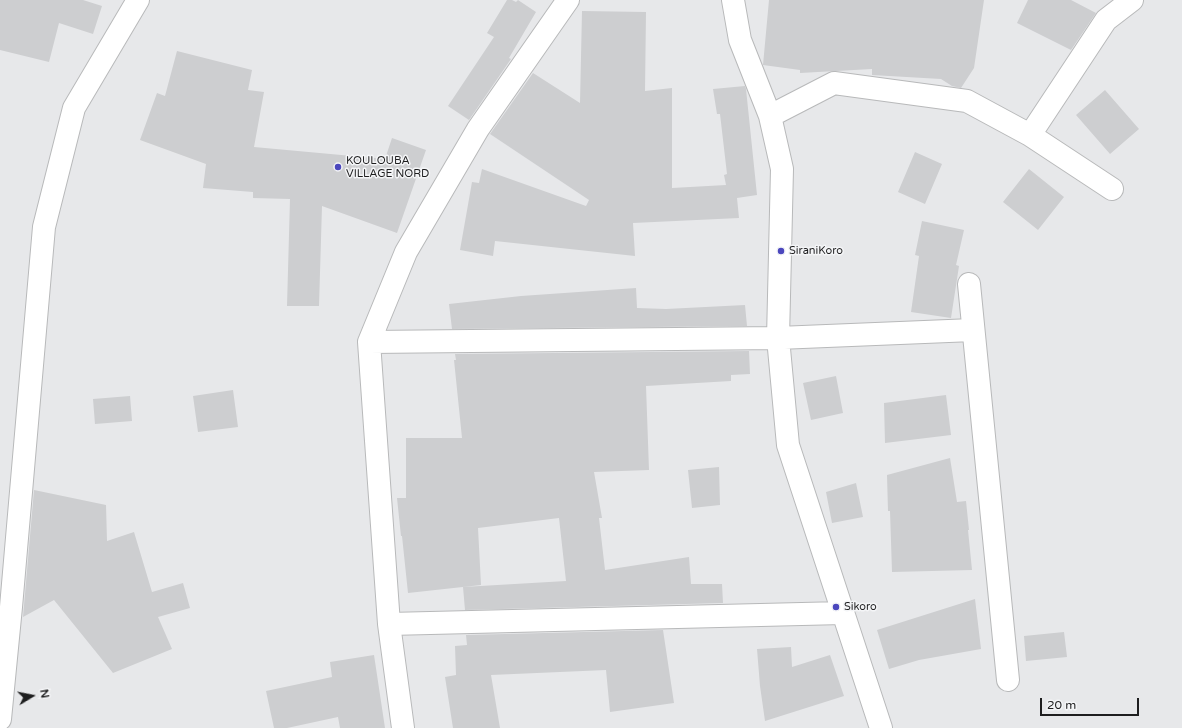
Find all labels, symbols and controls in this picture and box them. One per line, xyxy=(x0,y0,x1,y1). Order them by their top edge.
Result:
place label: KOULOUBA VILLAGE NORD xyxy=(346,154,429,180)
marker: KOULOUBA VILLAGE NORD xyxy=(333,162,343,172)
place label: SiraniKoro xyxy=(789,244,843,258)
marker: SiraniKoro xyxy=(776,246,786,256)
place label: Sikoro xyxy=(844,600,877,614)
marker: Sikoro xyxy=(831,602,841,612)
north arrow xyxy=(12,676,52,716)
text: N xyxy=(37,688,51,699)
scale bar xyxy=(1042,690,1141,716)
text: 20 m xyxy=(1047,698,1076,712)

